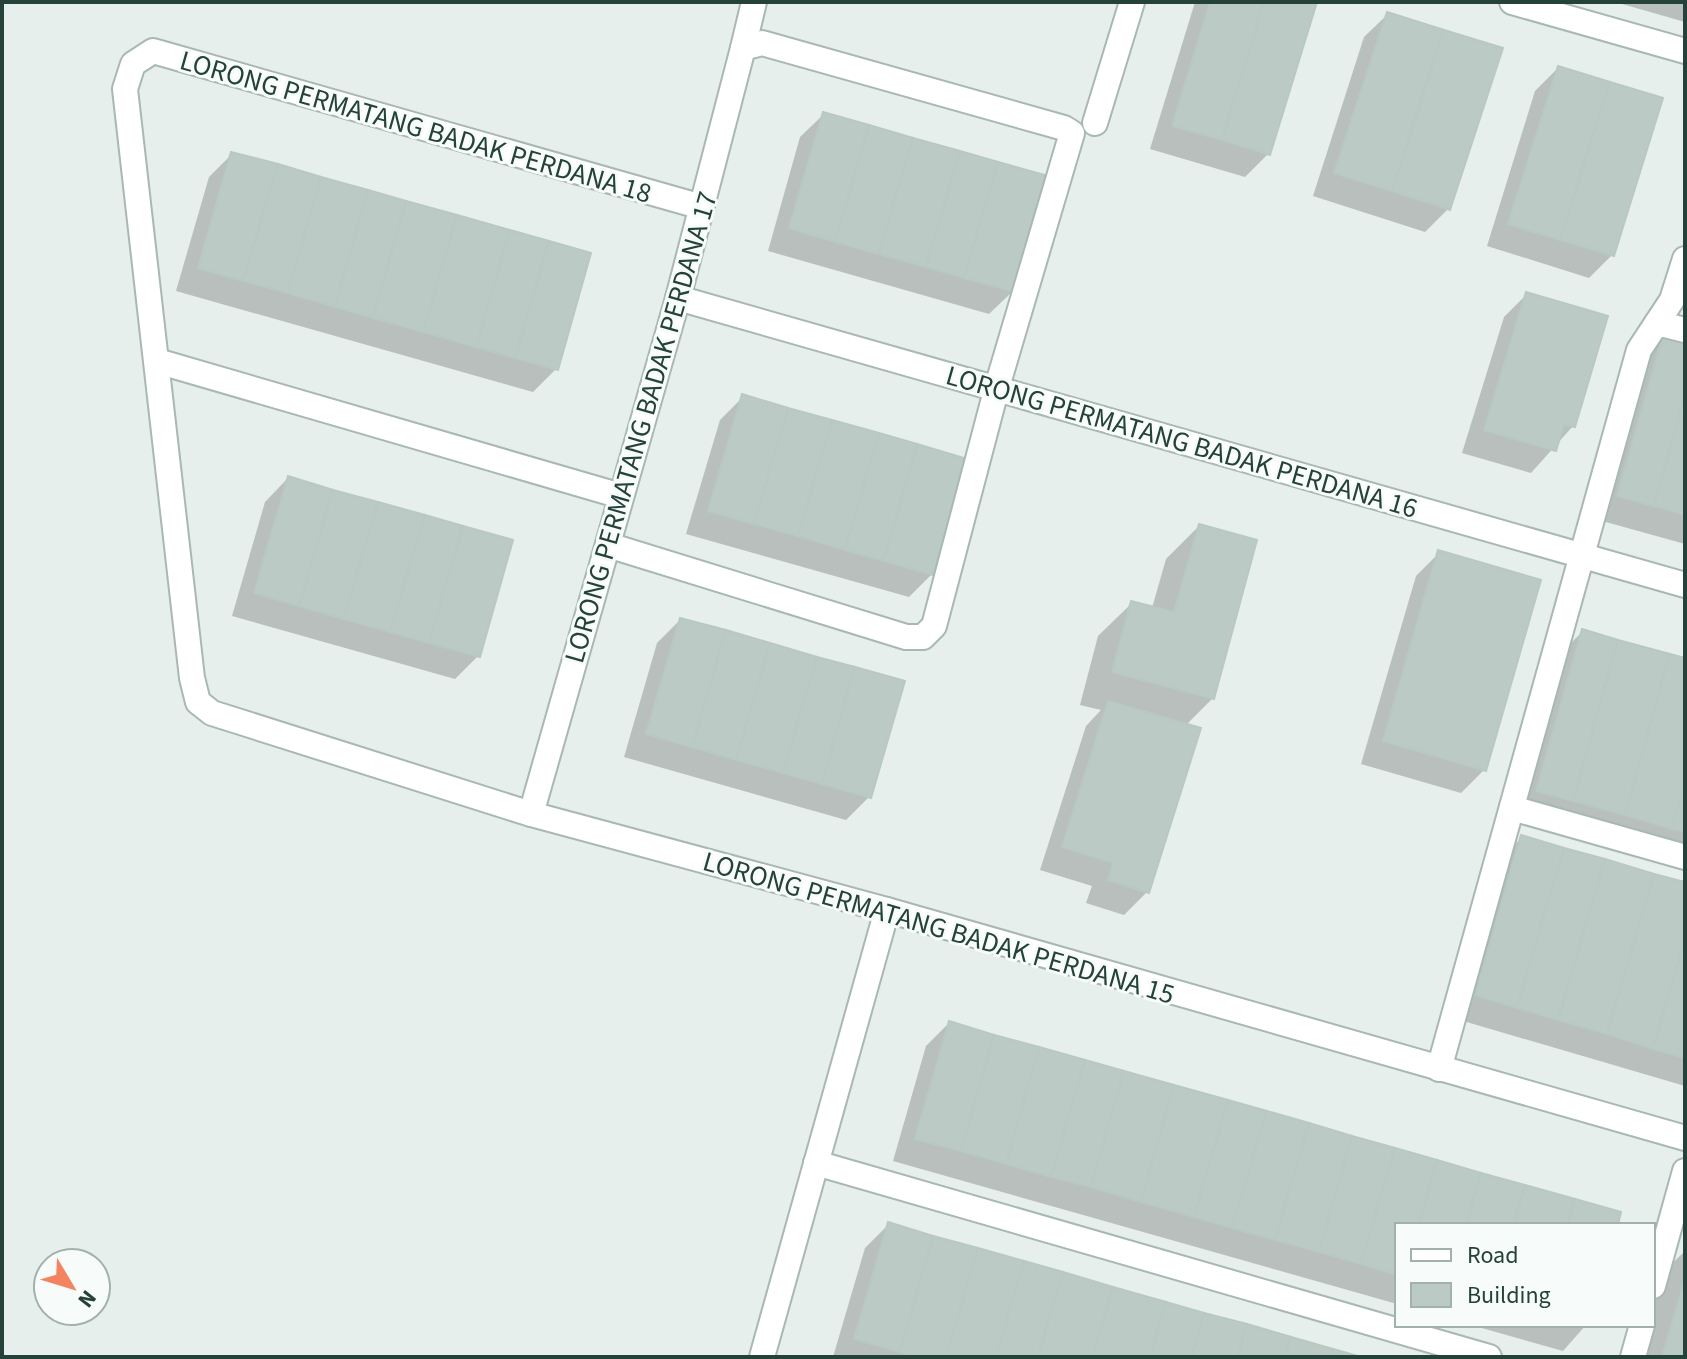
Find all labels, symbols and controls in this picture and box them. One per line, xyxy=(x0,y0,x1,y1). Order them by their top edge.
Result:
street label: LORONG PERMATANG BADAK PERDANA 18 xyxy=(175,40,656,214)
street label: LORONG PERMATANG BADAK PERDANA 17 xyxy=(554,187,728,668)
street label: LORONG PERMATANG BADAK PERDANA 16 xyxy=(941,355,1422,529)
street label: LORONG PERMATANG BADAK PERDANA 15 xyxy=(698,841,1179,1015)
legend xyxy=(1395,1223,1655,1327)
text: Road xyxy=(1467,1238,1519,1273)
north arrow xyxy=(32,1247,112,1327)
text: Building xyxy=(1467,1278,1551,1313)
text: N xyxy=(70,1283,104,1314)

